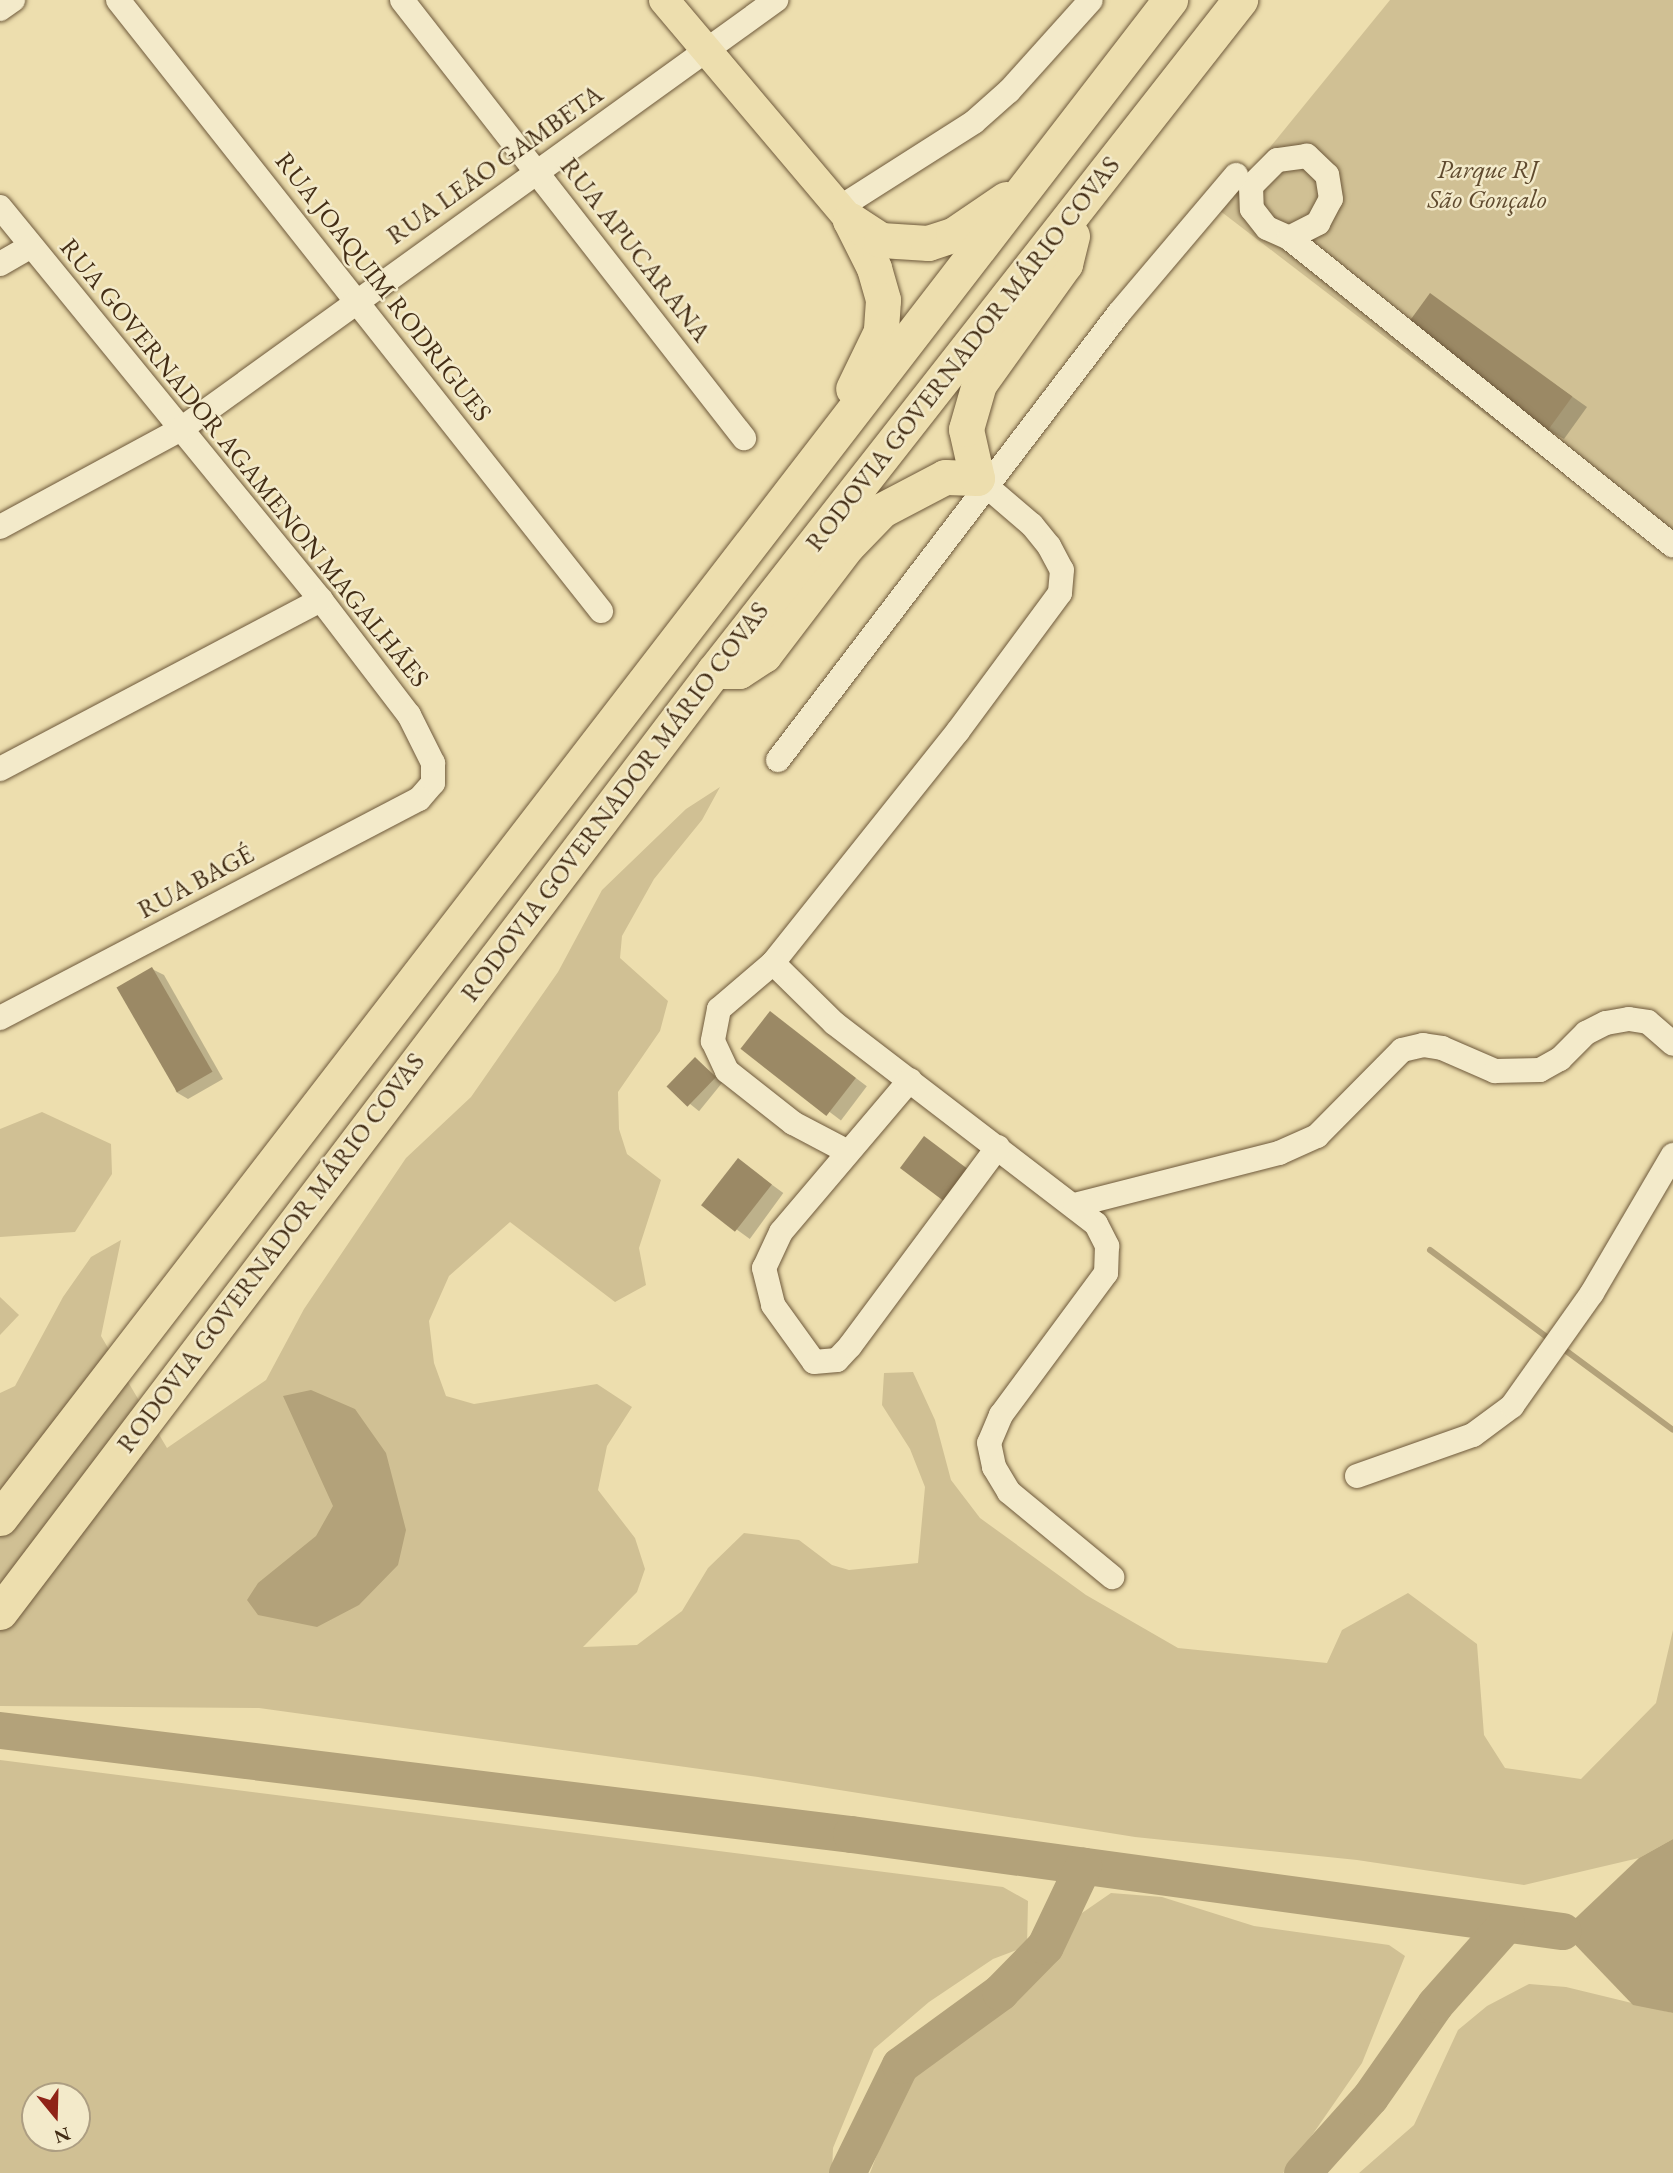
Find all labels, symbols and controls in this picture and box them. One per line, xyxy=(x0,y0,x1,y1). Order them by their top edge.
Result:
street label: RUA LEÃO GAMBETA xyxy=(381,79,609,251)
street label: RUA JOAQUIM RODRIGUES xyxy=(268,146,498,428)
street label: RODOVIA GOVERNADOR MÁRIO COVAS xyxy=(799,150,1127,558)
street label: RUA APUCARANA xyxy=(553,152,717,348)
park label: Parque RJ São Gonçalo xyxy=(1427,154,1547,216)
street label: RUA GOVERNADOR AGAMENON MAGALHÃES xyxy=(53,232,435,694)
street label: RODOVIA GOVERNADOR MÁRIO COVAS xyxy=(454,596,776,1008)
street label: RUA BAGÉ xyxy=(133,838,259,926)
street label: RODOVIA GOVERNADOR MÁRIO COVAS xyxy=(110,1047,432,1459)
north arrow xyxy=(21,2082,91,2152)
text: N xyxy=(51,2121,74,2150)

